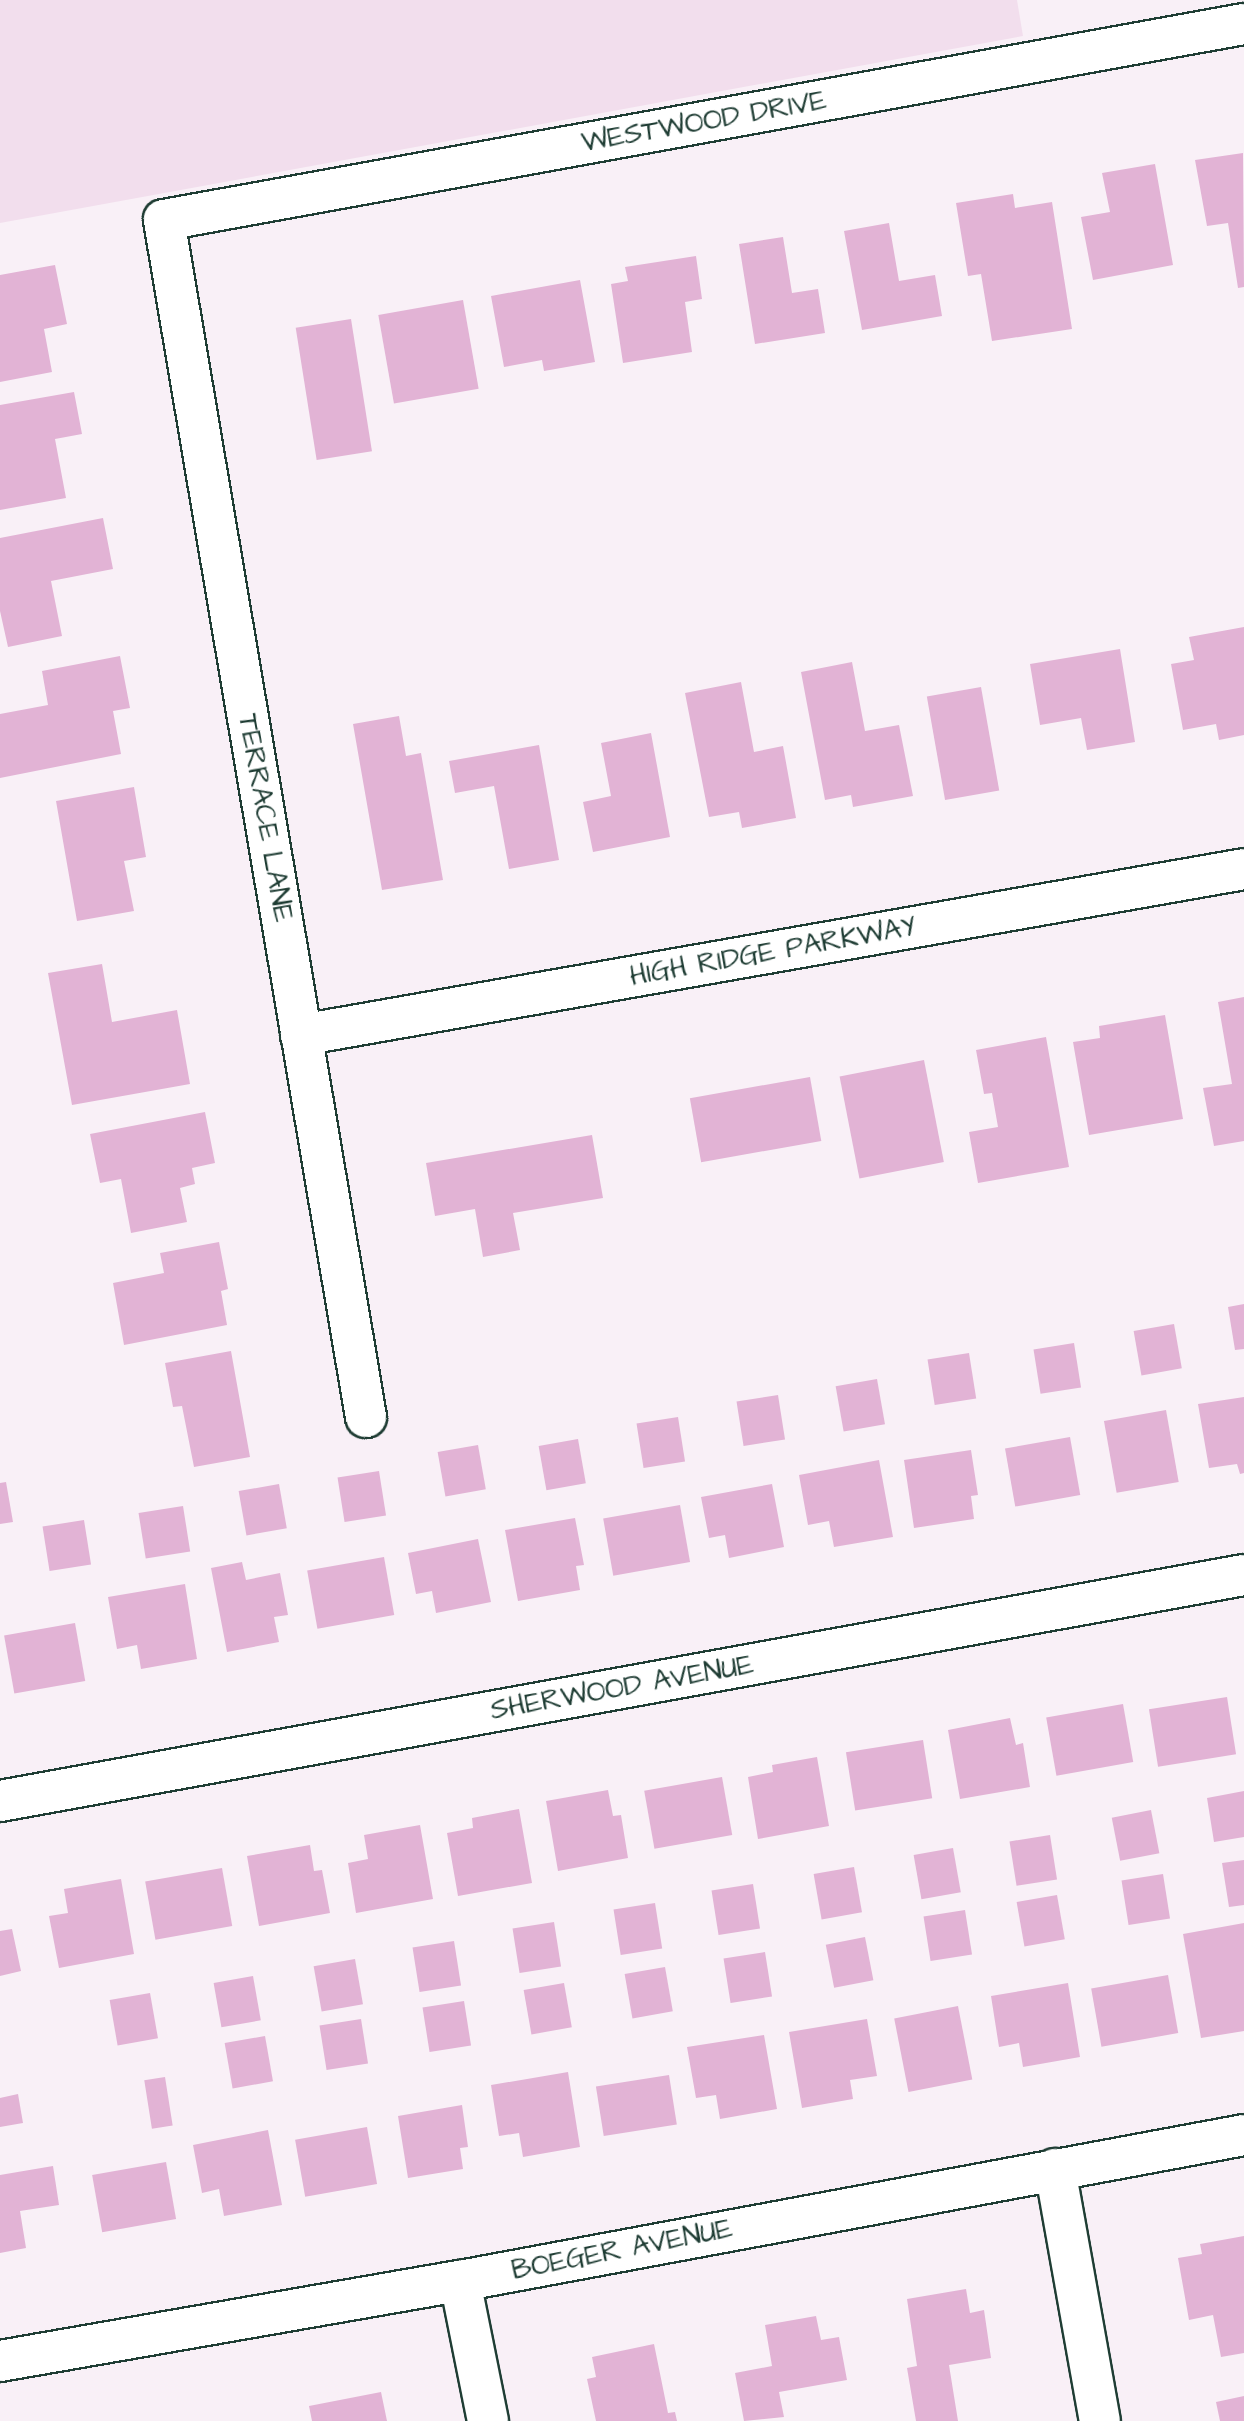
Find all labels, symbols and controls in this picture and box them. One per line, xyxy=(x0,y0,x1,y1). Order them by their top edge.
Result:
street label: WESTWOOD DRIVE xyxy=(579,84,829,160)
street label: TERRACE LANE xyxy=(230,711,300,925)
street label: HIGH RIDGE PARKWAY xyxy=(627,910,919,994)
street label: SHERWOOD AVENUE xyxy=(488,1648,756,1728)
street label: BOEGER AVENUE xyxy=(509,2212,735,2288)

